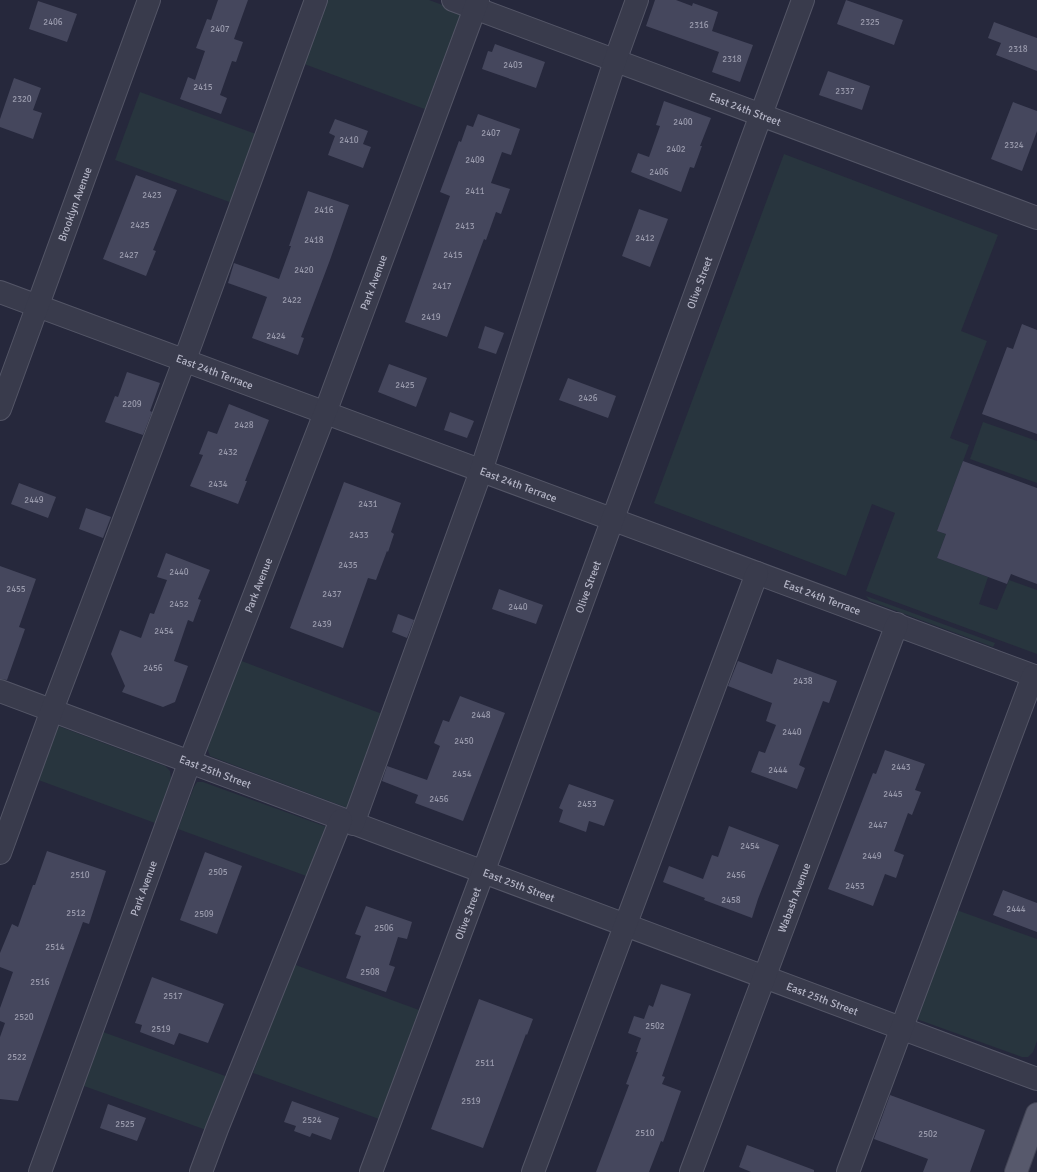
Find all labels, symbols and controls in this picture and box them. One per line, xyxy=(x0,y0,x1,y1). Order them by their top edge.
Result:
house number: 2406 xyxy=(43,17,63,28)
house number: 2325 xyxy=(860,17,880,28)
house number: 2316 xyxy=(689,20,709,31)
house number: 2407 xyxy=(210,24,230,35)
house number: 2318 xyxy=(1008,44,1028,55)
house number: 2318 xyxy=(722,54,742,65)
house number: 2403 xyxy=(503,60,523,71)
house number: 2415 xyxy=(193,82,213,93)
house number: 2337 xyxy=(835,86,855,97)
street label: East 24th Street xyxy=(708,90,783,128)
house number: 2320 xyxy=(12,94,32,105)
house number: 2400 xyxy=(673,117,693,128)
house number: 2407 xyxy=(481,128,501,139)
house number: 2410 xyxy=(339,135,359,146)
house number: 2324 xyxy=(1004,140,1024,151)
house number: 2402 xyxy=(666,144,686,155)
house number: 2409 xyxy=(465,155,485,166)
street label: Brooklyn Avenue xyxy=(55,165,94,243)
house number: 2406 xyxy=(649,167,669,178)
house number: 2411 xyxy=(465,186,485,197)
house number: 2423 xyxy=(142,190,162,201)
house number: 2416 xyxy=(314,205,334,216)
house number: 2425 xyxy=(130,220,150,231)
house number: 2413 xyxy=(455,221,475,232)
house number: 2412 xyxy=(635,233,655,244)
house number: 2418 xyxy=(304,235,324,246)
house number: 2427 xyxy=(119,250,139,261)
house number: 2415 xyxy=(443,250,463,261)
street label: Park Avenue xyxy=(357,253,390,312)
street label: Olive Street xyxy=(684,255,715,311)
house number: 2420 xyxy=(294,265,314,276)
house number: 2417 xyxy=(432,281,452,292)
house number: 2422 xyxy=(282,295,302,306)
house number: 2419 xyxy=(421,312,441,323)
house number: 2424 xyxy=(266,331,286,342)
street label: East 24th Terrace xyxy=(174,351,255,392)
house number: 2425 xyxy=(395,380,415,391)
house number: 2426 xyxy=(578,393,598,404)
house number: 2209 xyxy=(122,399,142,410)
house number: 2428 xyxy=(234,420,254,431)
house number: 2432 xyxy=(218,447,238,458)
street label: East 24th Terrace xyxy=(478,464,559,505)
house number: 2434 xyxy=(208,479,228,490)
house number: 2449 xyxy=(24,495,44,506)
house number: 2431 xyxy=(358,499,378,510)
house number: 2433 xyxy=(349,530,369,541)
street label: Park Avenue xyxy=(242,556,275,615)
street label: Olive Street xyxy=(572,559,603,615)
house number: 2435 xyxy=(338,560,358,571)
house number: 2440 xyxy=(169,567,189,578)
street label: East 24th Terrace xyxy=(782,577,863,617)
house number: 2455 xyxy=(6,584,26,595)
house number: 2437 xyxy=(322,589,342,600)
house number: 2452 xyxy=(169,599,189,610)
house number: 2440 xyxy=(508,602,528,613)
house number: 2439 xyxy=(312,619,332,630)
house number: 2454 xyxy=(154,626,174,637)
house number: 2456 xyxy=(143,663,163,674)
house number: 2438 xyxy=(793,676,813,687)
house number: 2448 xyxy=(471,710,491,721)
house number: 2440 xyxy=(782,727,802,738)
house number: 2450 xyxy=(454,736,474,747)
street label: East 25th Street xyxy=(178,752,253,791)
house number: 2443 xyxy=(891,762,911,773)
house number: 2444 xyxy=(768,765,788,776)
house number: 2454 xyxy=(452,769,472,780)
house number: 2445 xyxy=(883,789,903,800)
house number: 2456 xyxy=(429,794,449,805)
house number: 2453 xyxy=(577,799,597,810)
house number: 2447 xyxy=(868,820,888,831)
house number: 2454 xyxy=(740,841,760,852)
house number: 2449 xyxy=(862,851,882,862)
street label: Park Avenue xyxy=(127,859,160,918)
street label: Wabash Avenue xyxy=(775,861,813,934)
street label: East 25th Street xyxy=(481,866,557,905)
house number: 2505 xyxy=(208,867,228,878)
house number: 2510 xyxy=(70,870,90,881)
house number: 2456 xyxy=(726,870,746,881)
house number: 2453 xyxy=(845,881,865,892)
street label: Olive Street xyxy=(452,885,483,941)
house number: 2458 xyxy=(721,895,741,906)
house number: 2444 xyxy=(1006,904,1026,915)
house number: 2512 xyxy=(66,908,86,919)
house number: 2509 xyxy=(194,909,214,920)
house number: 2506 xyxy=(374,923,394,934)
house number: 2514 xyxy=(45,942,65,953)
house number: 2508 xyxy=(360,967,380,978)
house number: 2516 xyxy=(30,977,50,988)
street label: East 25th Street xyxy=(785,979,860,1018)
house number: 2517 xyxy=(163,991,183,1002)
house number: 2520 xyxy=(14,1012,34,1023)
house number: 2502 xyxy=(645,1021,665,1032)
house number: 2519 xyxy=(151,1024,171,1035)
house number: 2522 xyxy=(7,1052,27,1063)
house number: 2511 xyxy=(475,1058,495,1069)
house number: 2519 xyxy=(461,1096,481,1107)
house number: 2524 xyxy=(302,1115,322,1126)
house number: 2525 xyxy=(115,1119,135,1130)
house number: 2510 xyxy=(635,1128,655,1139)
house number: 2502 xyxy=(918,1129,938,1140)

